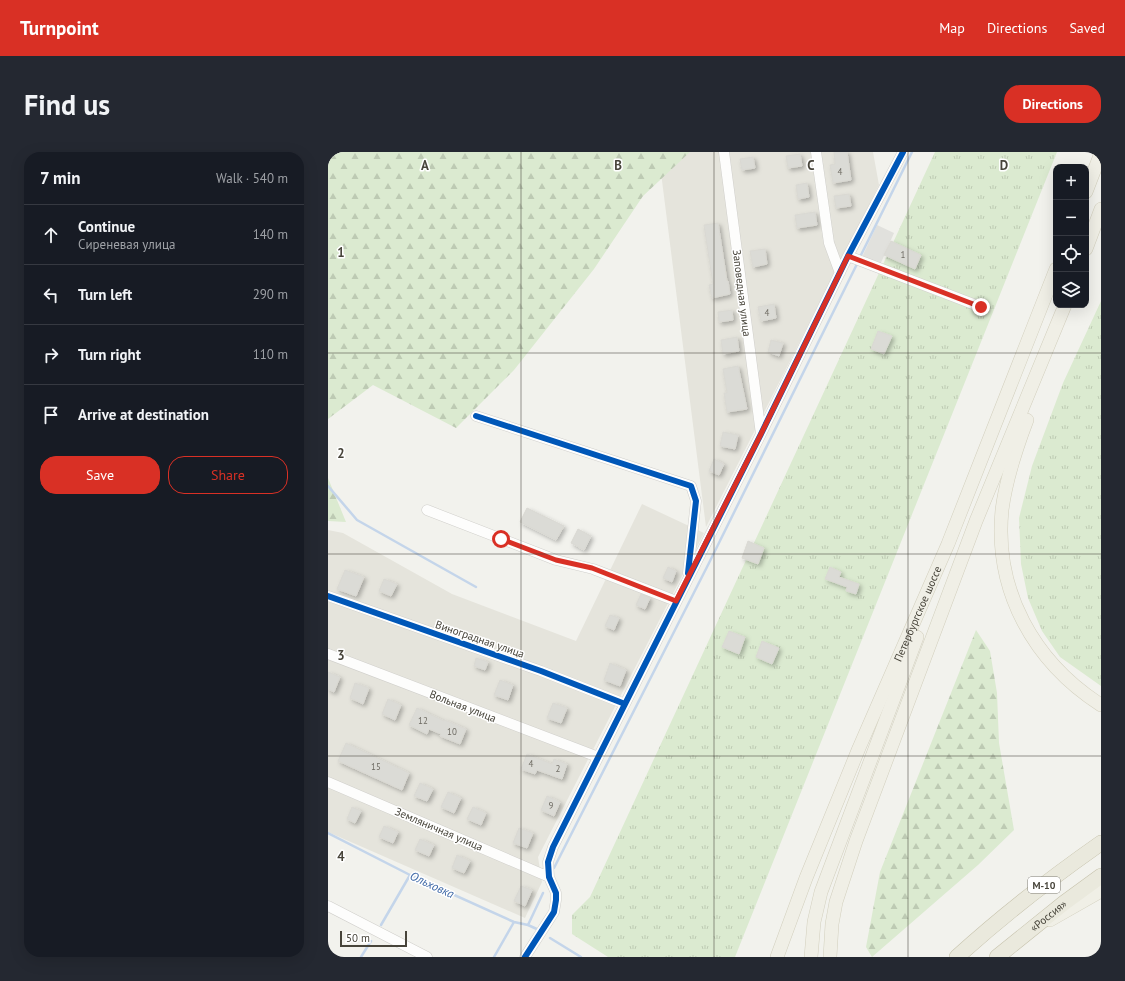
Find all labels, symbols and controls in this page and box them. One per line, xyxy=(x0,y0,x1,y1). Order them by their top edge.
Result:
text: Turnpoint xyxy=(20,16,99,40)
text: Map xyxy=(939,19,965,37)
text: Directions xyxy=(987,19,1047,37)
text: Saved xyxy=(1069,19,1105,37)
button: Directions xyxy=(1004,85,1101,123)
text: Find us xyxy=(24,86,110,123)
text: A xyxy=(421,157,429,174)
text: B xyxy=(614,157,622,174)
text: C xyxy=(807,157,815,174)
text: D xyxy=(1000,157,1008,174)
map controls xyxy=(1053,164,1089,308)
button: + xyxy=(1053,164,1089,200)
house number: 4 xyxy=(838,166,843,177)
text: 7 min xyxy=(40,167,81,189)
text: Walk · 540 m xyxy=(216,170,288,187)
button: − xyxy=(1053,200,1089,236)
text: Continue xyxy=(78,217,135,236)
icon: ahead xyxy=(40,224,62,246)
text: 140 m xyxy=(253,226,288,243)
text: Сиреневая улица xyxy=(78,236,175,253)
button: locate xyxy=(1053,236,1089,272)
text: 1 xyxy=(337,244,345,261)
street label: Заповедная улица xyxy=(730,249,754,337)
house number: 1 xyxy=(901,249,906,260)
button: layers xyxy=(1053,272,1089,308)
icon: left xyxy=(40,284,62,306)
text: Turn left xyxy=(78,285,132,304)
text: 290 m xyxy=(253,286,288,303)
route end xyxy=(972,298,990,316)
house number: 4 xyxy=(765,307,770,318)
icon: right xyxy=(40,344,62,366)
text: Turn right xyxy=(78,345,141,364)
text: 110 m xyxy=(253,346,288,363)
icon: arrive xyxy=(40,404,62,426)
text: Arrive at destination xyxy=(78,405,209,424)
text: 2 xyxy=(337,445,345,462)
button: Save xyxy=(40,456,160,494)
button: Share xyxy=(168,456,288,494)
route start xyxy=(492,530,510,548)
street label: Петербургское шоссе xyxy=(891,563,945,664)
street label: Виноградная улица xyxy=(434,617,526,661)
text: 3 xyxy=(337,647,345,664)
street label: Вольная улица xyxy=(428,687,498,725)
house number: 12 xyxy=(418,715,428,726)
house number: 10 xyxy=(447,726,457,737)
house number: 4 xyxy=(529,758,534,769)
house number: 15 xyxy=(371,761,381,772)
house number: 2 xyxy=(556,763,561,774)
house number: 9 xyxy=(549,800,554,811)
street label: Земляничная улица xyxy=(393,804,485,854)
text: 4 xyxy=(337,848,345,865)
water label: Ольховка xyxy=(408,868,457,901)
road number: М-10 xyxy=(1028,877,1060,893)
street label: «Россия» xyxy=(1027,897,1070,935)
scale bar xyxy=(340,929,407,948)
text: 50 m xyxy=(346,931,370,945)

